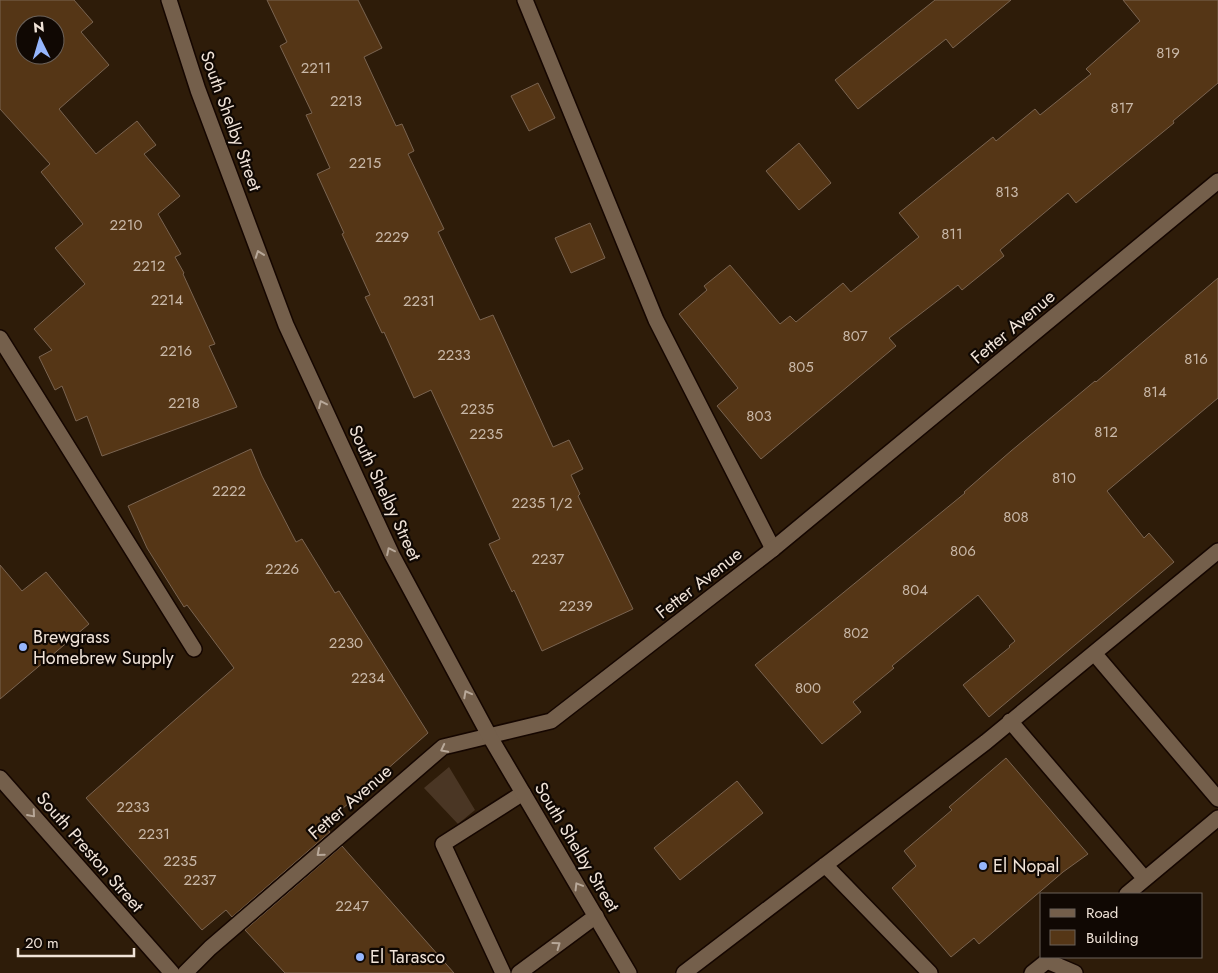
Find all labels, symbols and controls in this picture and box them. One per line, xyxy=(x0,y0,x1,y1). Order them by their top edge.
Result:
north arrow xyxy=(15,15,65,65)
text: N xyxy=(32,17,45,37)
house number: 819 xyxy=(1156,42,1180,64)
street label: South Shelby Street xyxy=(194,47,269,195)
house number: 2211 xyxy=(301,57,331,79)
house number: 2213 xyxy=(330,90,362,112)
house number: 817 xyxy=(1111,97,1134,119)
house number: 2215 xyxy=(349,152,381,174)
house number: 813 xyxy=(995,181,1019,203)
house number: 2210 xyxy=(110,214,142,236)
house number: 811 xyxy=(941,223,963,245)
house number: 2229 xyxy=(375,226,409,248)
one-way arrow xyxy=(255,250,265,259)
house number: 2212 xyxy=(133,255,165,277)
street label: Fetter Avenue xyxy=(965,284,1061,370)
house number: 2214 xyxy=(151,289,184,311)
house number: 2231 xyxy=(403,290,435,312)
house number: 807 xyxy=(842,325,868,347)
house number: 2216 xyxy=(160,340,192,362)
house number: 2233 xyxy=(437,344,471,366)
house number: 816 xyxy=(1184,348,1208,370)
house number: 805 xyxy=(788,356,814,378)
house number: 814 xyxy=(1143,381,1167,403)
house number: 2218 xyxy=(168,392,200,414)
house number: 2235 xyxy=(460,398,494,420)
one-way arrow xyxy=(318,400,328,409)
house number: 803 xyxy=(746,405,772,427)
street label: South Shelby Street xyxy=(342,421,428,566)
house number: 812 xyxy=(1094,421,1118,443)
house number: 2235 xyxy=(469,423,503,445)
house number: 810 xyxy=(1052,467,1076,489)
house number: 2222 xyxy=(212,480,246,502)
house number: 2235 1/2 xyxy=(511,492,573,514)
house number: 808 xyxy=(1003,506,1029,528)
house number: 806 xyxy=(950,540,976,562)
street label: Fetter Avenue xyxy=(650,541,748,625)
one-way arrow xyxy=(386,547,396,556)
house number: 2237 xyxy=(532,548,565,570)
house number: 2226 xyxy=(265,558,299,580)
house number: 804 xyxy=(902,579,928,601)
house number: 2239 xyxy=(559,595,593,617)
house number: 802 xyxy=(843,622,869,644)
place label: Brewgrass Homebrew Supply xyxy=(33,624,174,671)
house number: 2230 xyxy=(329,632,363,654)
marker: Brewgrass Homebrew Supply xyxy=(17,641,29,653)
house number: 2234 xyxy=(351,667,385,689)
house number: 800 xyxy=(795,677,821,699)
one-way arrow xyxy=(463,690,473,699)
one-way arrow xyxy=(440,743,449,753)
street label: Fetter Avenue xyxy=(302,758,398,846)
street label: South Shelby Street xyxy=(528,777,626,917)
street label: South Preston Street xyxy=(30,786,150,918)
house number: 2233 xyxy=(116,796,150,818)
one-way arrow xyxy=(26,809,35,818)
house number: 2231 xyxy=(138,823,170,845)
one-way arrow xyxy=(316,847,325,856)
house number: 2235 xyxy=(163,850,197,872)
place label: El Nopal xyxy=(993,853,1059,879)
marker: El Nopal xyxy=(977,860,989,872)
house number: 2237 xyxy=(184,869,217,891)
one-way arrow xyxy=(574,882,584,891)
legend xyxy=(1040,893,1203,958)
house number: 2247 xyxy=(335,895,369,917)
text: Road xyxy=(1086,902,1118,924)
scale bar xyxy=(18,926,134,958)
text: Building xyxy=(1086,927,1138,949)
text: 20 m xyxy=(25,932,59,954)
one-way arrow xyxy=(552,942,561,951)
place label: El Tarasco xyxy=(370,944,445,970)
marker: El Tarasco xyxy=(354,951,366,963)

